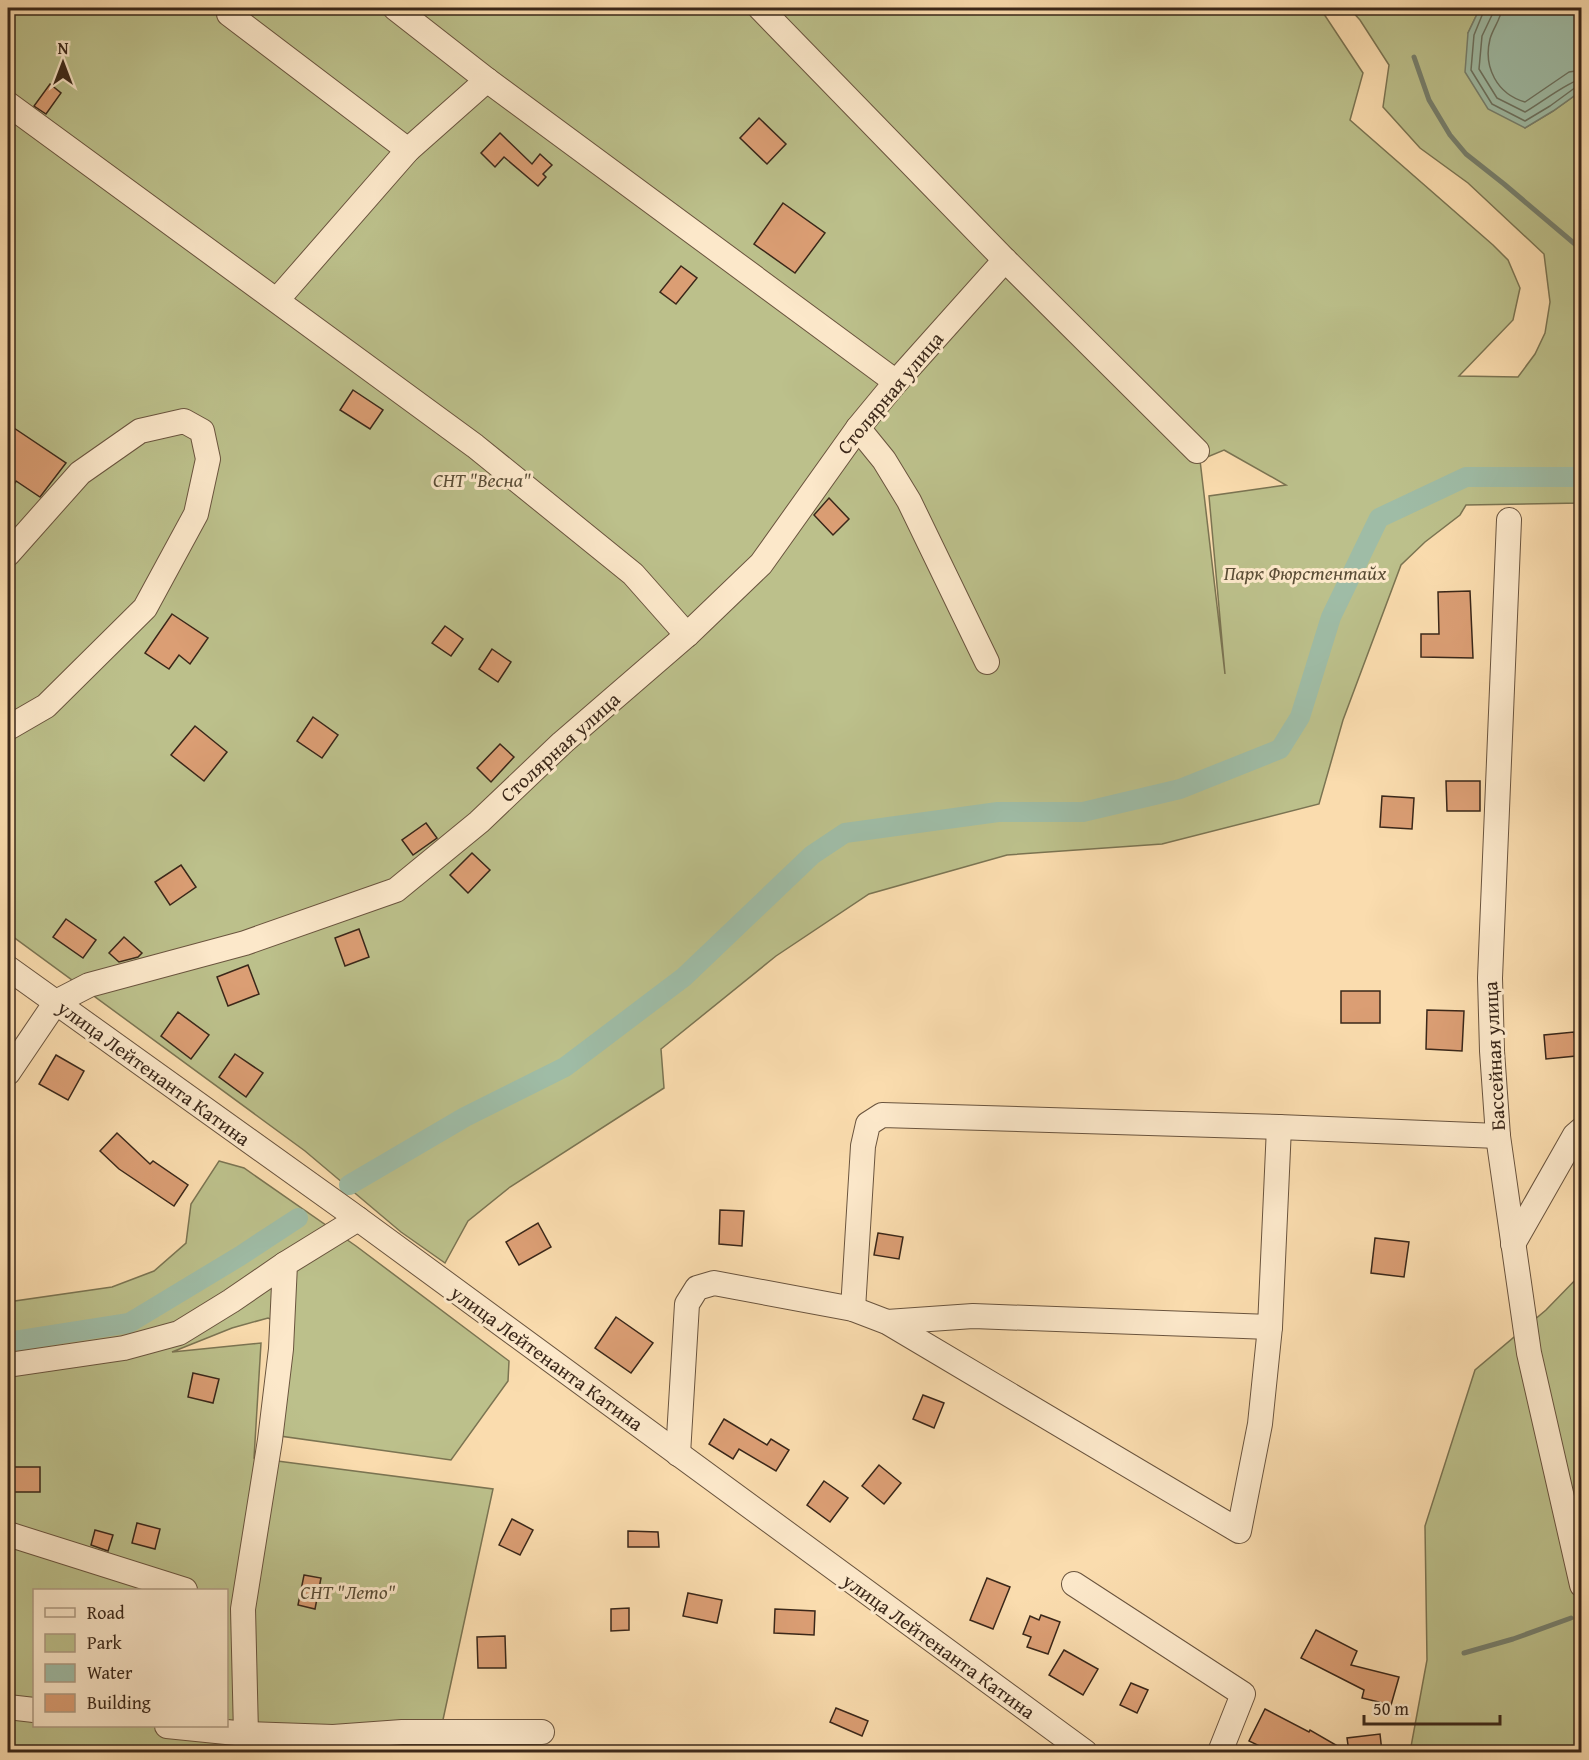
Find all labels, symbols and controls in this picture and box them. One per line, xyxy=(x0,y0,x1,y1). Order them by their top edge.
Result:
north arrow xyxy=(33,33,93,93)
text: N xyxy=(58,36,69,60)
street label: Столярная улица xyxy=(830,325,950,460)
park label: СНТ "Весна" xyxy=(433,465,531,494)
park label: Парк Фюрстентайх xyxy=(1224,558,1386,587)
street label: Столярная улица xyxy=(493,685,626,808)
street label: Бассейная улица xyxy=(1475,980,1512,1131)
street label: улица Лейтенанта Катина xyxy=(51,992,257,1153)
street label: улица Лейтенанта Катина xyxy=(444,1277,650,1438)
street label: улица Лейтенанта Катина xyxy=(836,1565,1042,1726)
park label: СНТ "Лето" xyxy=(300,1577,396,1606)
legend xyxy=(33,1589,228,1727)
text: Road xyxy=(87,1599,125,1626)
text: Park xyxy=(87,1629,123,1656)
text: Water xyxy=(87,1659,133,1686)
scale bar xyxy=(1364,1688,1500,1726)
text: Building xyxy=(87,1689,151,1716)
text: 50 m xyxy=(1373,1695,1409,1722)

